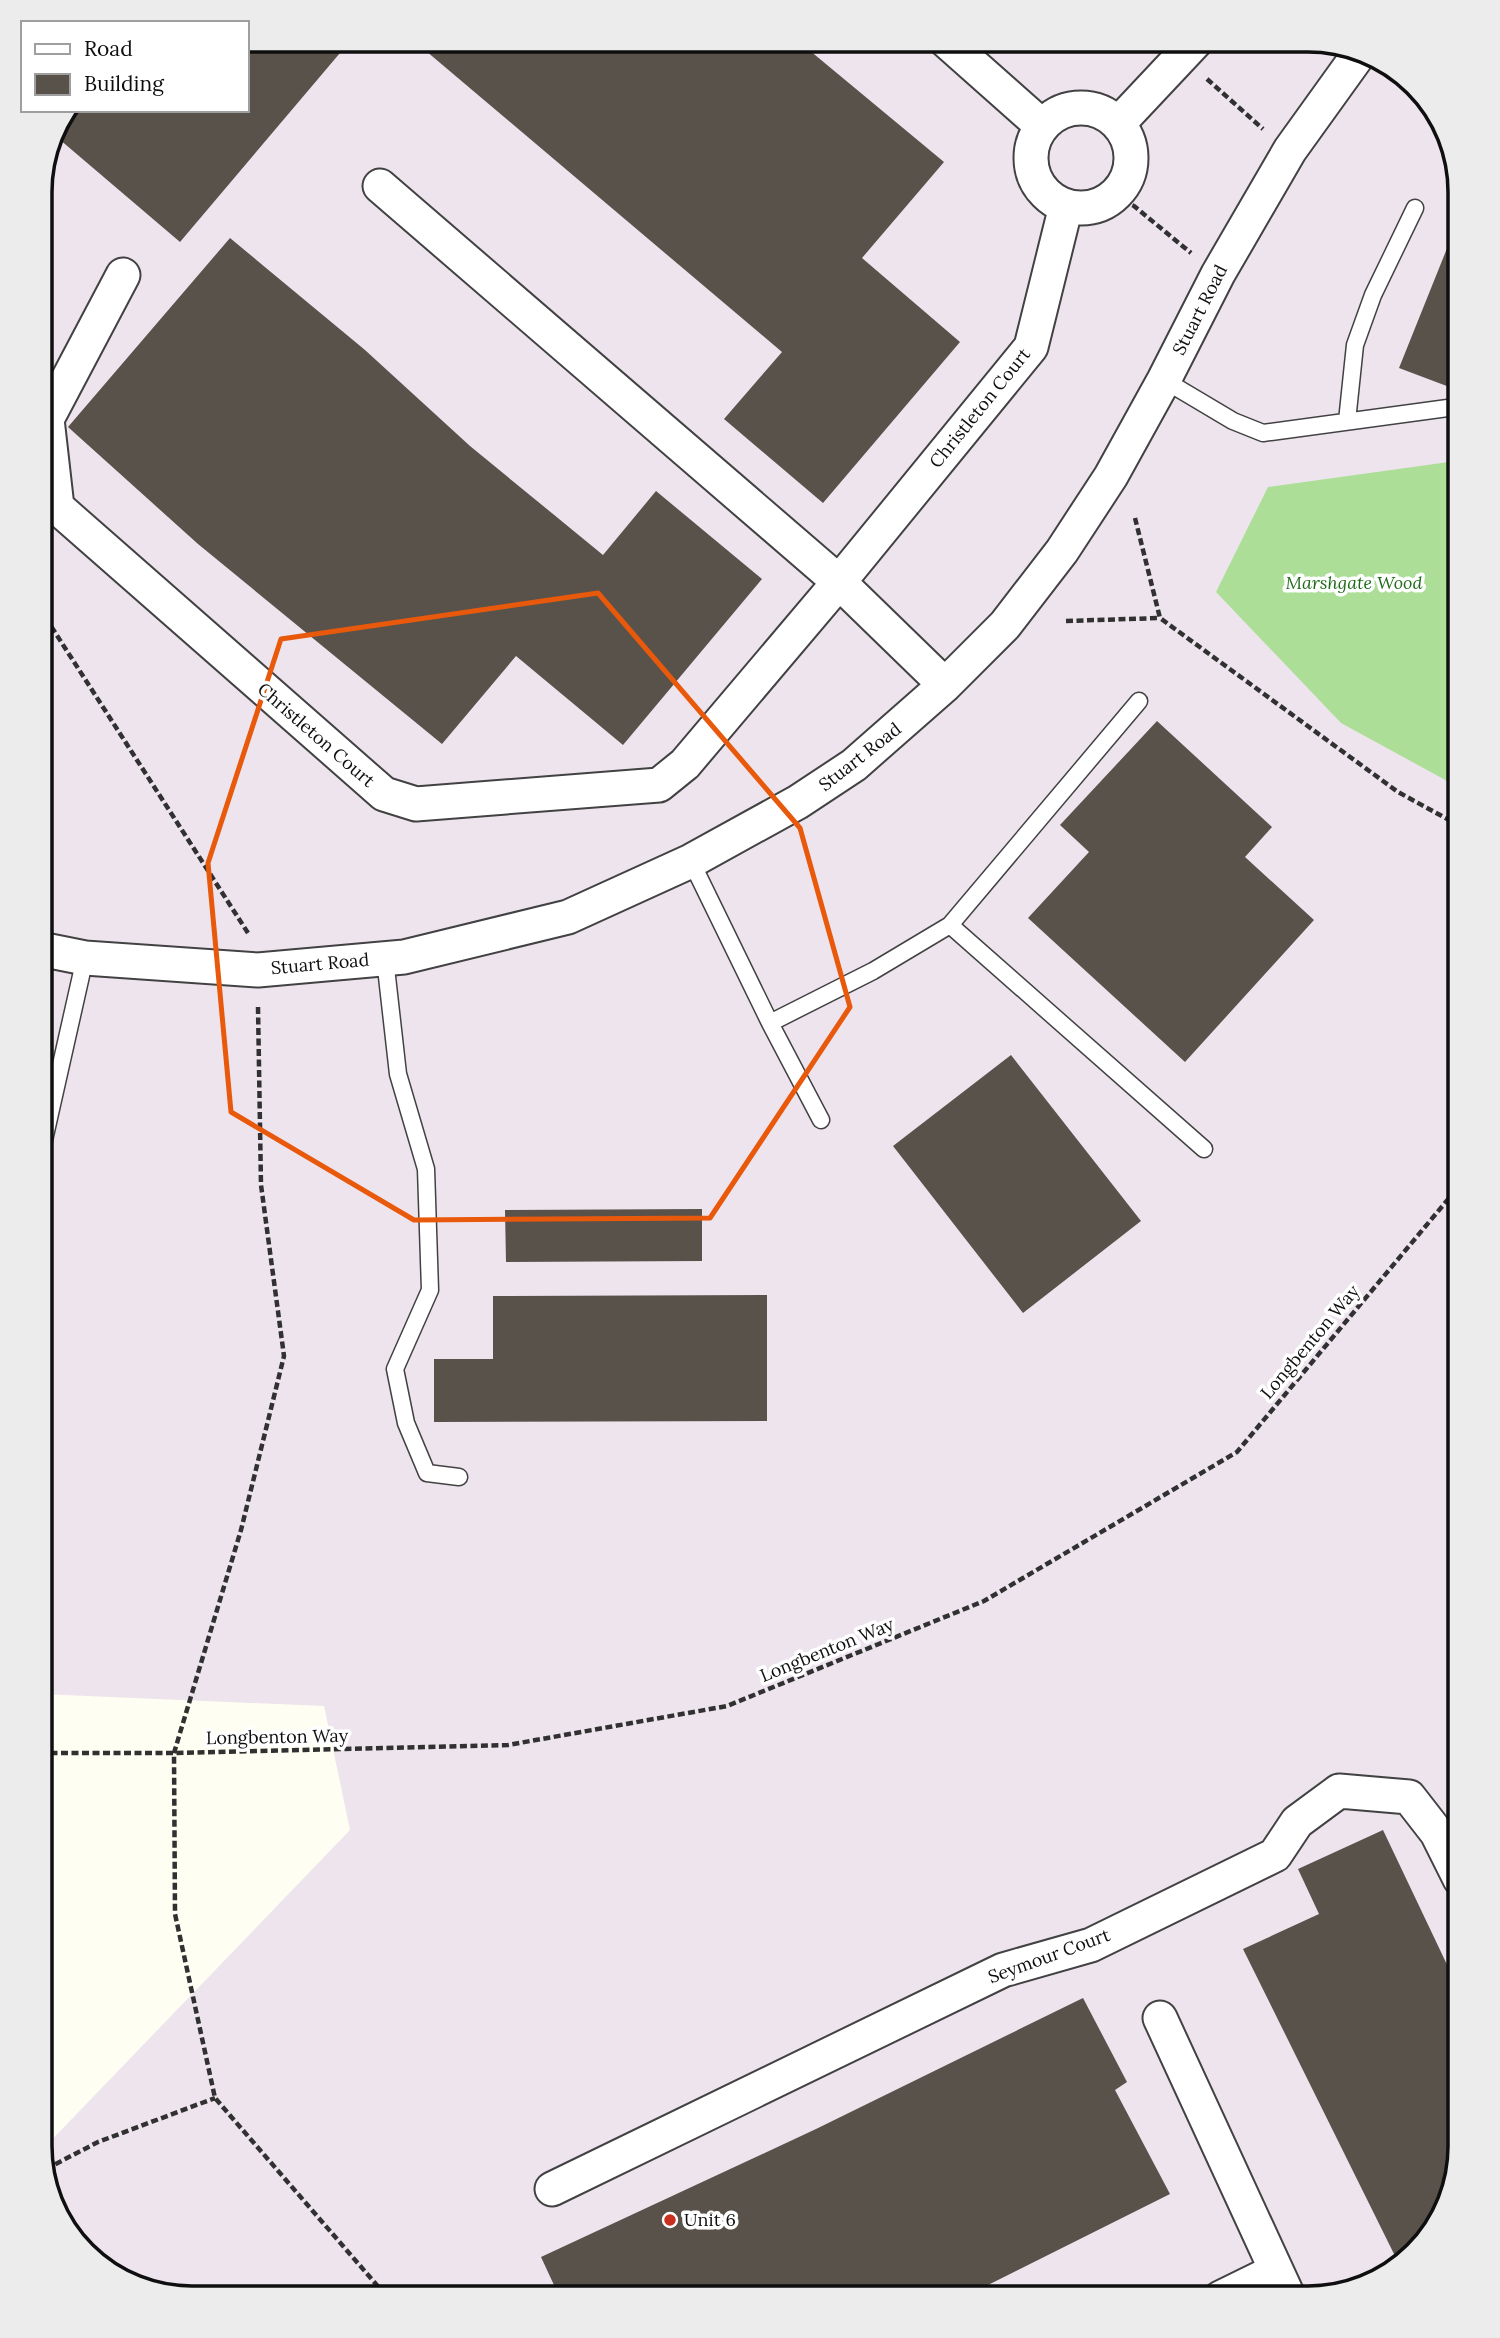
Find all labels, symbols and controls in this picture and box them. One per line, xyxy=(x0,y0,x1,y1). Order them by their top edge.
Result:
legend xyxy=(21,21,248,112)
text: Road xyxy=(84,35,133,62)
text: Building xyxy=(84,70,164,97)
street label: Stuart Road xyxy=(1167,260,1232,359)
street label: Christleton Court xyxy=(924,343,1035,472)
park label: Marshgate Wood xyxy=(1286,571,1422,594)
street label: Christleton Court xyxy=(253,677,380,792)
street label: Stuart Road xyxy=(814,717,906,796)
street label: Stuart Road xyxy=(270,948,370,979)
street label: Longbenton Way xyxy=(1255,1279,1364,1404)
street label: Longbenton Way xyxy=(757,1612,898,1687)
street label: Longbenton Way xyxy=(206,1724,349,1749)
street label: Seymour Court xyxy=(985,1923,1113,1988)
place label: Unit 6 xyxy=(684,2208,736,2231)
marker: Unit 6 xyxy=(662,2212,678,2228)

